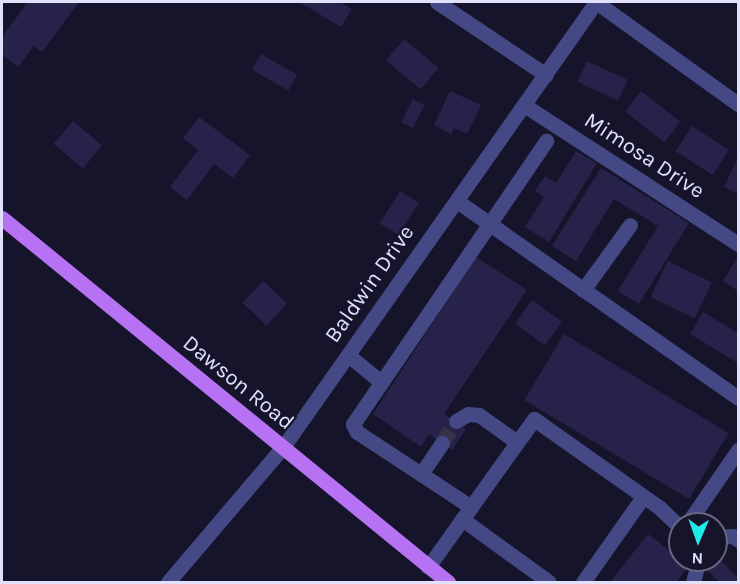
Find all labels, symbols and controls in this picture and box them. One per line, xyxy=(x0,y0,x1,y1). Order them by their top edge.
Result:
street label: Mimosa Drive xyxy=(579,107,709,205)
street label: Baldwin Drive xyxy=(320,220,420,348)
street label: Dawson Road xyxy=(177,330,299,436)
north arrow xyxy=(668,512,728,572)
text: N xyxy=(691,549,704,568)

